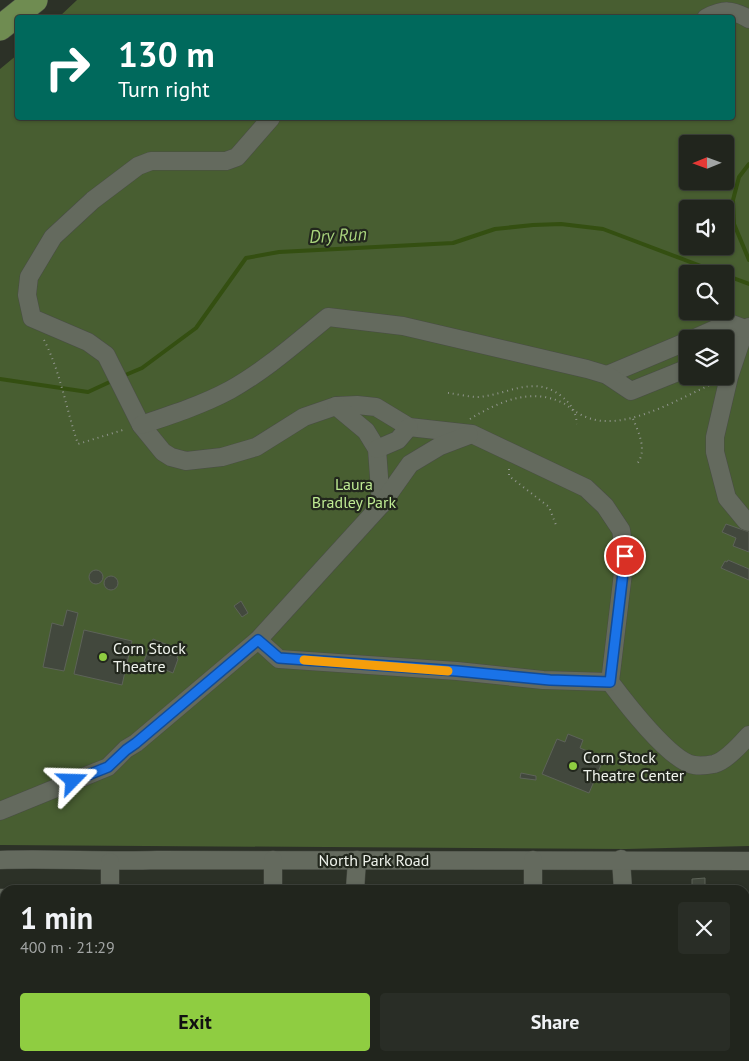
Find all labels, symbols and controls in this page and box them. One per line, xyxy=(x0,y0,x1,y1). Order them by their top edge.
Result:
text: 130 m xyxy=(118,31,215,77)
icon: right xyxy=(35,35,100,100)
text: Turn right xyxy=(118,75,210,103)
north arrow xyxy=(679,135,734,190)
map controls xyxy=(679,135,734,385)
button: sound xyxy=(679,200,734,255)
water label: Dry Run xyxy=(309,222,367,248)
button: search xyxy=(679,265,734,320)
button: layers xyxy=(679,330,734,385)
park label: Laura Bradley Park xyxy=(312,474,397,512)
pin xyxy=(604,535,646,577)
icon: arrive xyxy=(611,542,639,570)
place label: Corn Stock Theatre xyxy=(113,638,186,676)
marker: Corn Stock Theatre xyxy=(97,651,109,663)
place label: Corn Stock Theatre Center xyxy=(583,747,685,785)
position arrow xyxy=(46,754,98,806)
marker: Corn Stock Theatre Center xyxy=(567,760,579,772)
street label: North Park Road xyxy=(319,850,429,870)
text: 1 min xyxy=(20,898,93,937)
button: close xyxy=(678,902,730,954)
text: 400 m · 21:29 xyxy=(20,937,115,957)
button: Exit xyxy=(20,993,370,1051)
button: Share xyxy=(380,993,730,1051)

